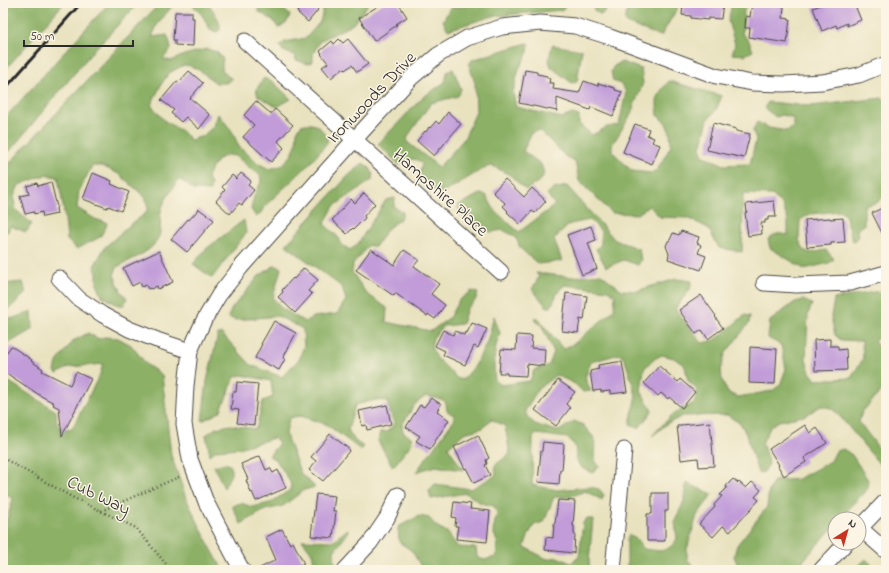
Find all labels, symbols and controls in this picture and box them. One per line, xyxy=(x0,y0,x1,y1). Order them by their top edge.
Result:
scale bar xyxy=(24,22,133,48)
text: 50 m xyxy=(30,28,54,46)
street label: Ironwoods Drive xyxy=(321,46,424,150)
street label: Hampshire Place xyxy=(386,143,494,244)
street label: Cub Way xyxy=(62,470,134,523)
north arrow xyxy=(827,511,867,551)
text: N xyxy=(845,515,860,532)

